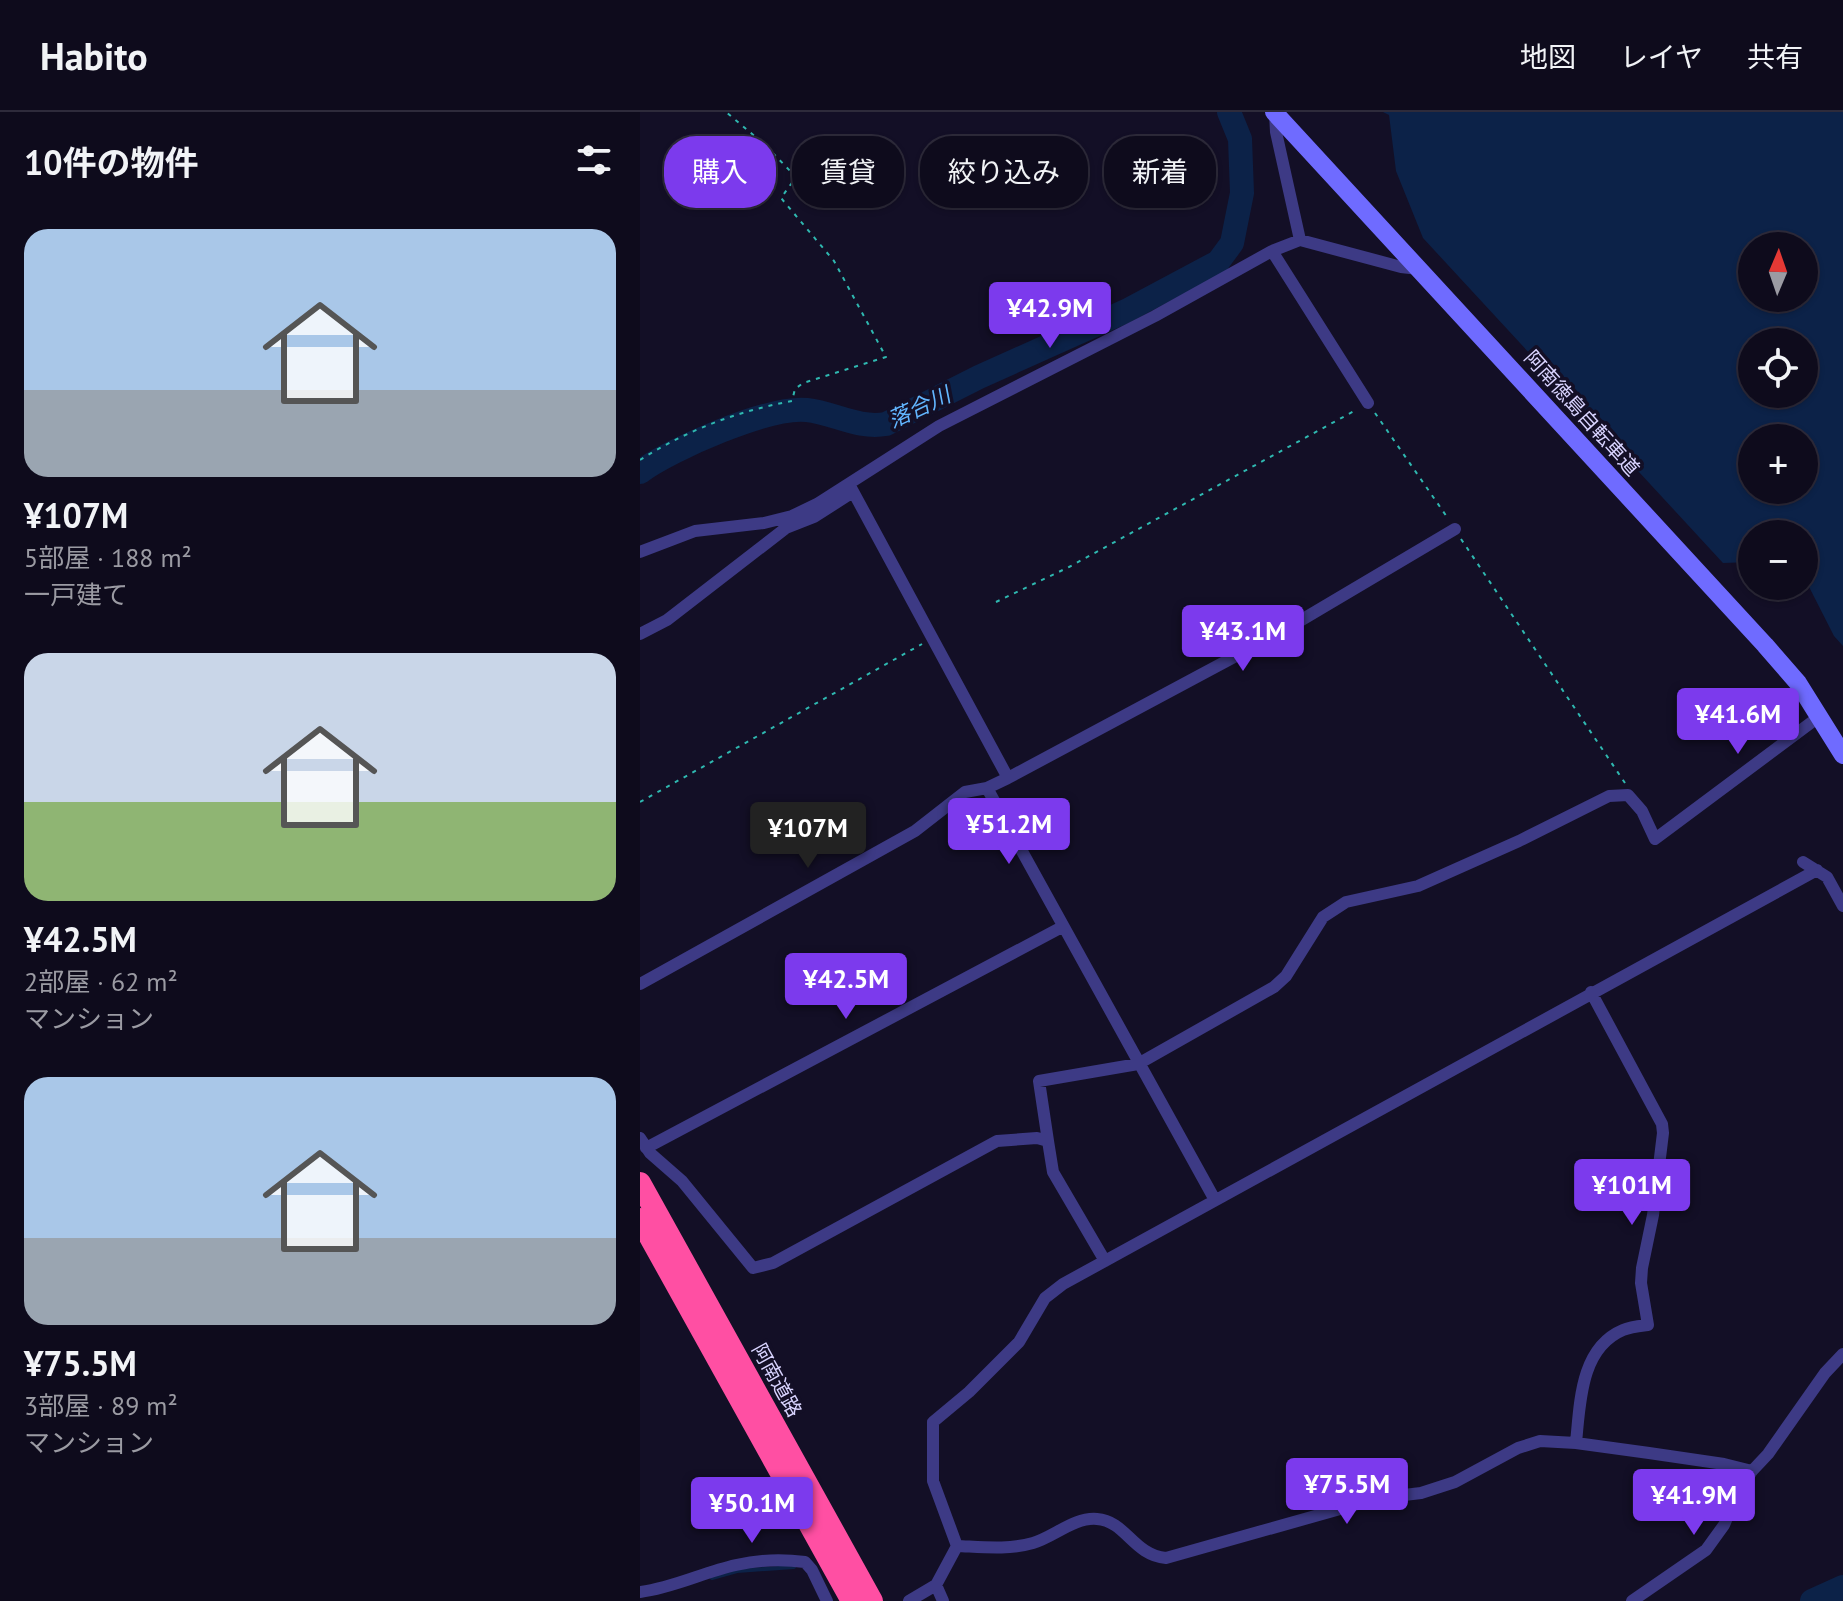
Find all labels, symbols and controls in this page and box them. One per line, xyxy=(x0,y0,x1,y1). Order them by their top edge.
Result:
text: Habito xyxy=(40,31,148,80)
text: 地図 xyxy=(1520,38,1576,75)
text: レイヤ xyxy=(1620,38,1703,75)
text: 共有 xyxy=(1747,38,1803,75)
chip: 購入 xyxy=(664,136,776,208)
chip: 賃貸 xyxy=(792,136,904,208)
chip: 絞り込み xyxy=(920,136,1088,208)
chip: 新着 xyxy=(1104,136,1216,208)
icon: filters xyxy=(572,138,616,182)
text: 10件の物件 xyxy=(24,140,199,184)
north arrow xyxy=(1738,232,1818,312)
map controls xyxy=(1738,232,1818,600)
icon: home xyxy=(248,281,392,425)
pin: ¥42.9M xyxy=(985,282,1115,350)
text: ¥42.9M xyxy=(1007,291,1093,324)
button: locate xyxy=(1738,328,1818,408)
street label: 阿南徳島自転車道 xyxy=(1519,345,1645,481)
water label: 落合川 xyxy=(883,380,957,434)
button: + xyxy=(1738,424,1818,504)
text: ¥107M xyxy=(24,493,128,537)
button: − xyxy=(1738,520,1818,600)
text: 5部屋 · 188 m² xyxy=(24,541,192,574)
text: 一戸建て xyxy=(24,578,128,611)
pin: ¥43.1M xyxy=(1178,605,1308,673)
text: ¥43.1M xyxy=(1200,614,1286,647)
pin: ¥41.6M xyxy=(1673,688,1803,756)
text: ¥41.6M xyxy=(1695,697,1781,730)
icon: home xyxy=(248,705,392,849)
pin: ¥51.2M xyxy=(944,798,1074,866)
pin: ¥107M xyxy=(752,802,864,870)
text: ¥51.2M xyxy=(966,807,1052,840)
text: ¥107M xyxy=(768,811,848,844)
text: ¥42.5M xyxy=(24,917,137,961)
pin: ¥42.5M xyxy=(781,953,911,1021)
text: ¥42.5M xyxy=(803,962,889,995)
text: 2部屋 · 62 m² xyxy=(24,965,178,998)
text: マンション xyxy=(24,1002,154,1035)
icon: home xyxy=(248,1129,392,1273)
pin: ¥101M xyxy=(1576,1159,1688,1227)
text: ¥101M xyxy=(1592,1168,1672,1201)
street label: 阿南道路 xyxy=(746,1339,808,1421)
text: ¥75.5M xyxy=(24,1341,137,1385)
text: 3部屋 · 89 m² xyxy=(24,1389,178,1422)
text: マンション xyxy=(24,1426,154,1459)
pin: ¥75.5M xyxy=(1282,1458,1412,1526)
text: ¥75.5M xyxy=(1304,1467,1390,1500)
pin: ¥41.9M xyxy=(1629,1469,1759,1537)
pin: ¥50.1M xyxy=(687,1477,817,1545)
text: ¥41.9M xyxy=(1651,1478,1737,1511)
text: ¥50.1M xyxy=(709,1486,795,1519)

